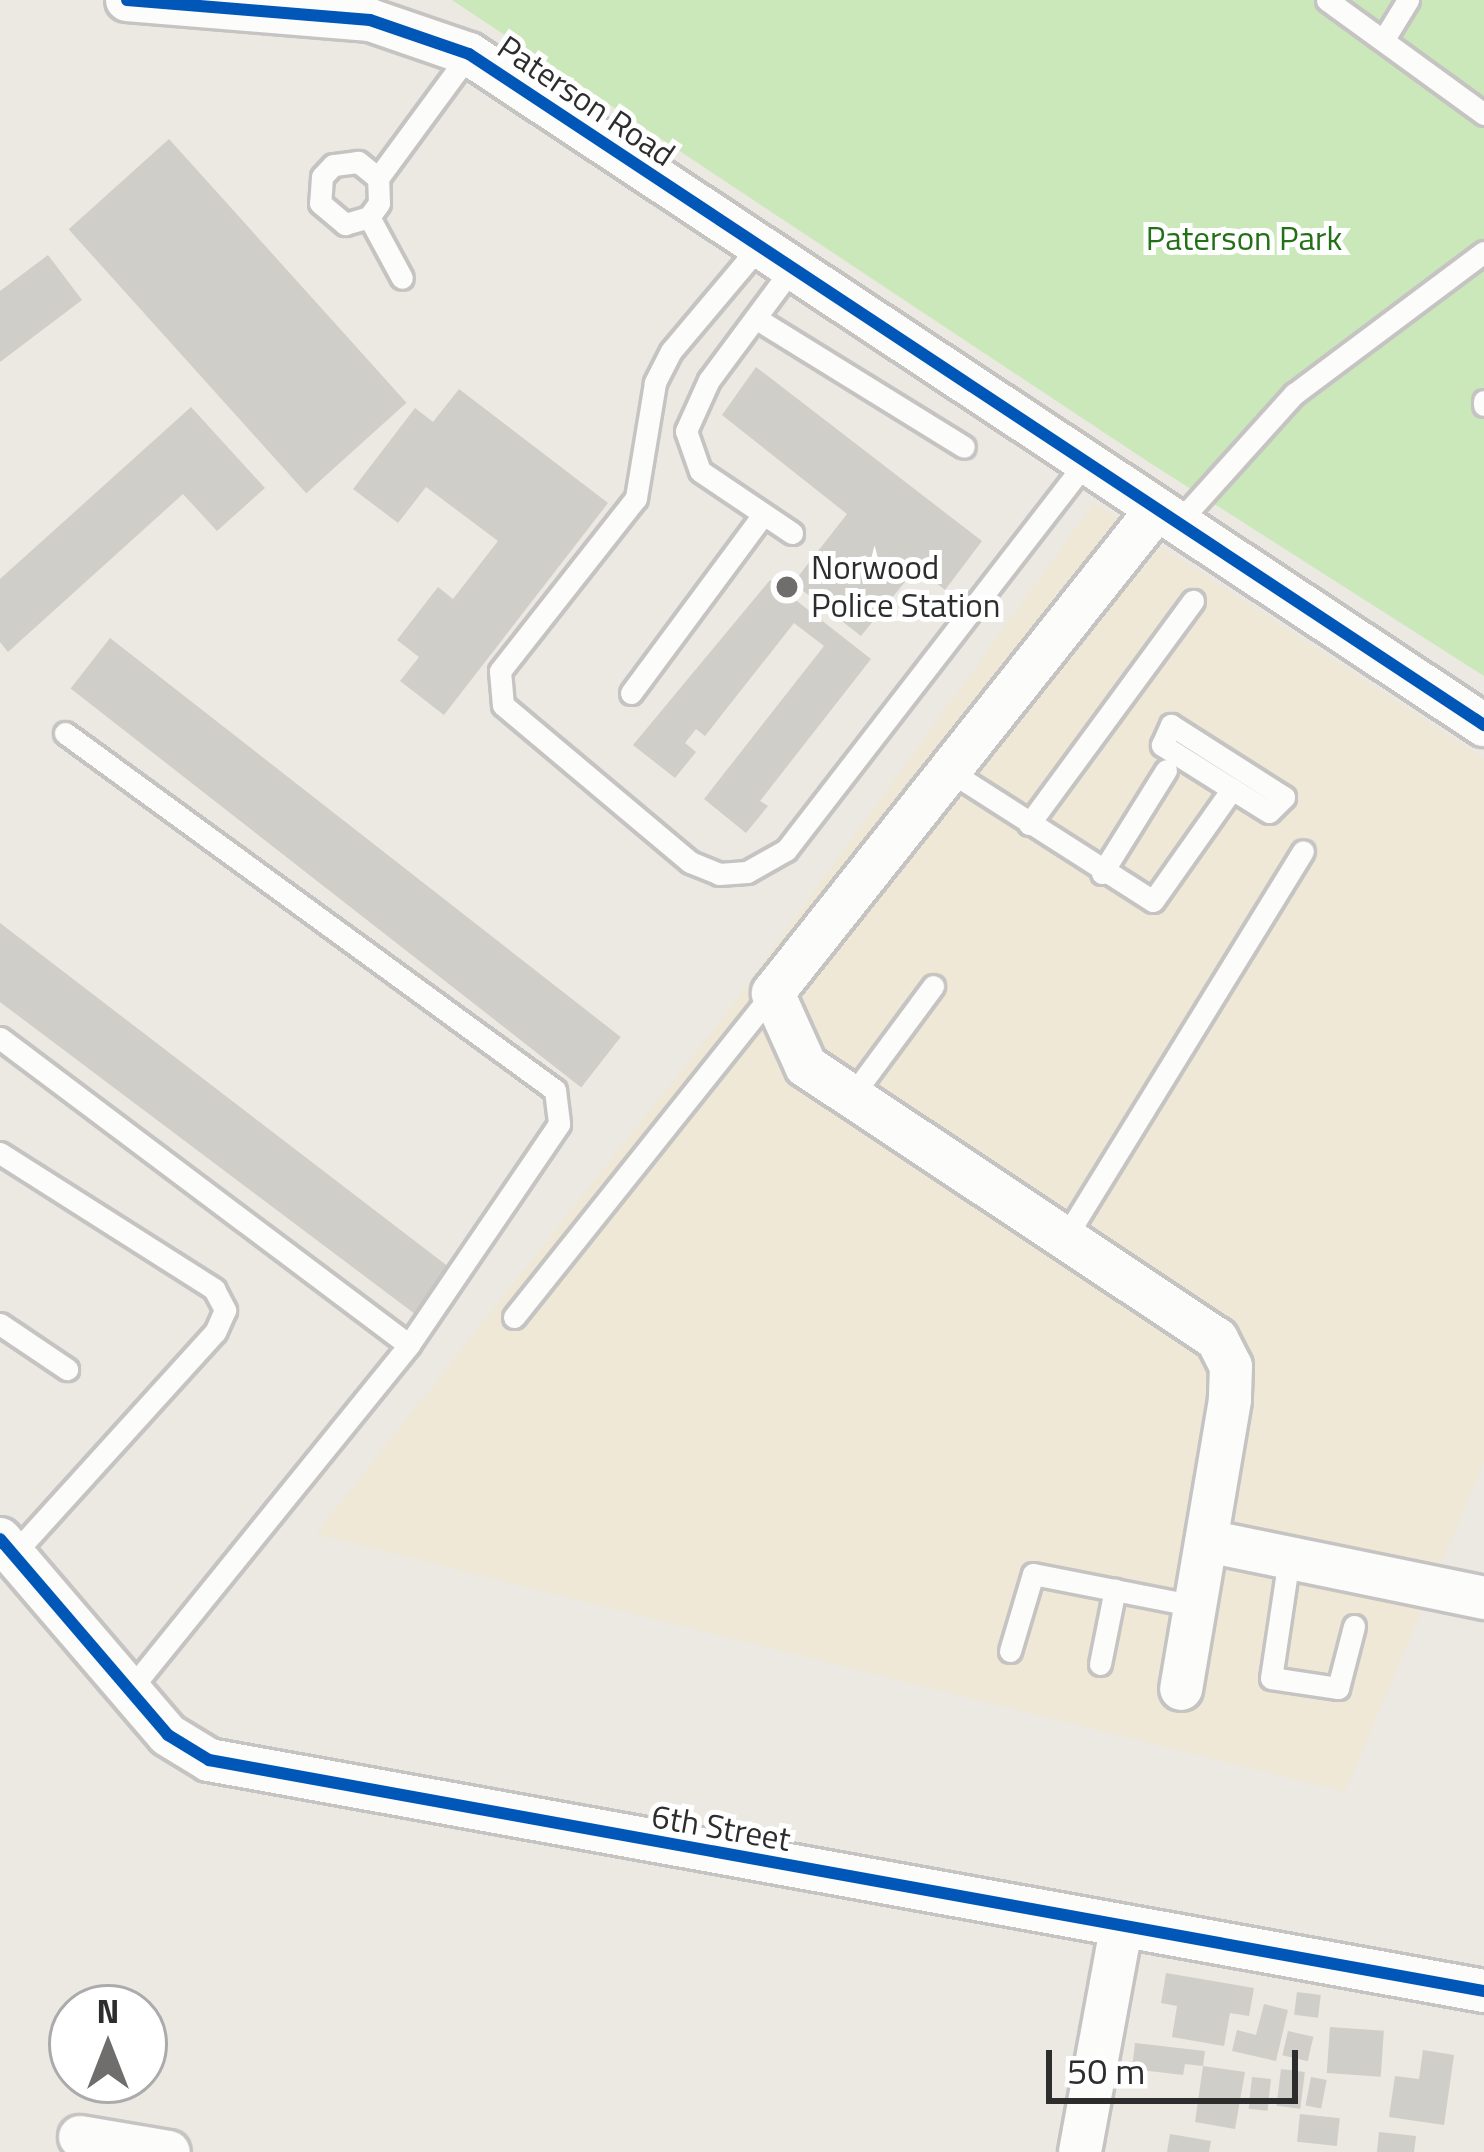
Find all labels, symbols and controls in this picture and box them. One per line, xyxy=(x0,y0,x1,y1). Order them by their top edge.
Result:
street label: Paterson Road xyxy=(490,27,682,175)
park label: Paterson Park xyxy=(1146,219,1342,259)
place label: Norwood Police Station xyxy=(811,548,1000,626)
marker: Norwood Police Station xyxy=(774,574,800,600)
street label: 6th Street xyxy=(649,1796,793,1860)
north arrow xyxy=(48,1984,168,2104)
text: N xyxy=(97,1986,119,2036)
scale bar xyxy=(1052,2026,1304,2100)
text: 50 m xyxy=(1067,2043,1145,2098)

